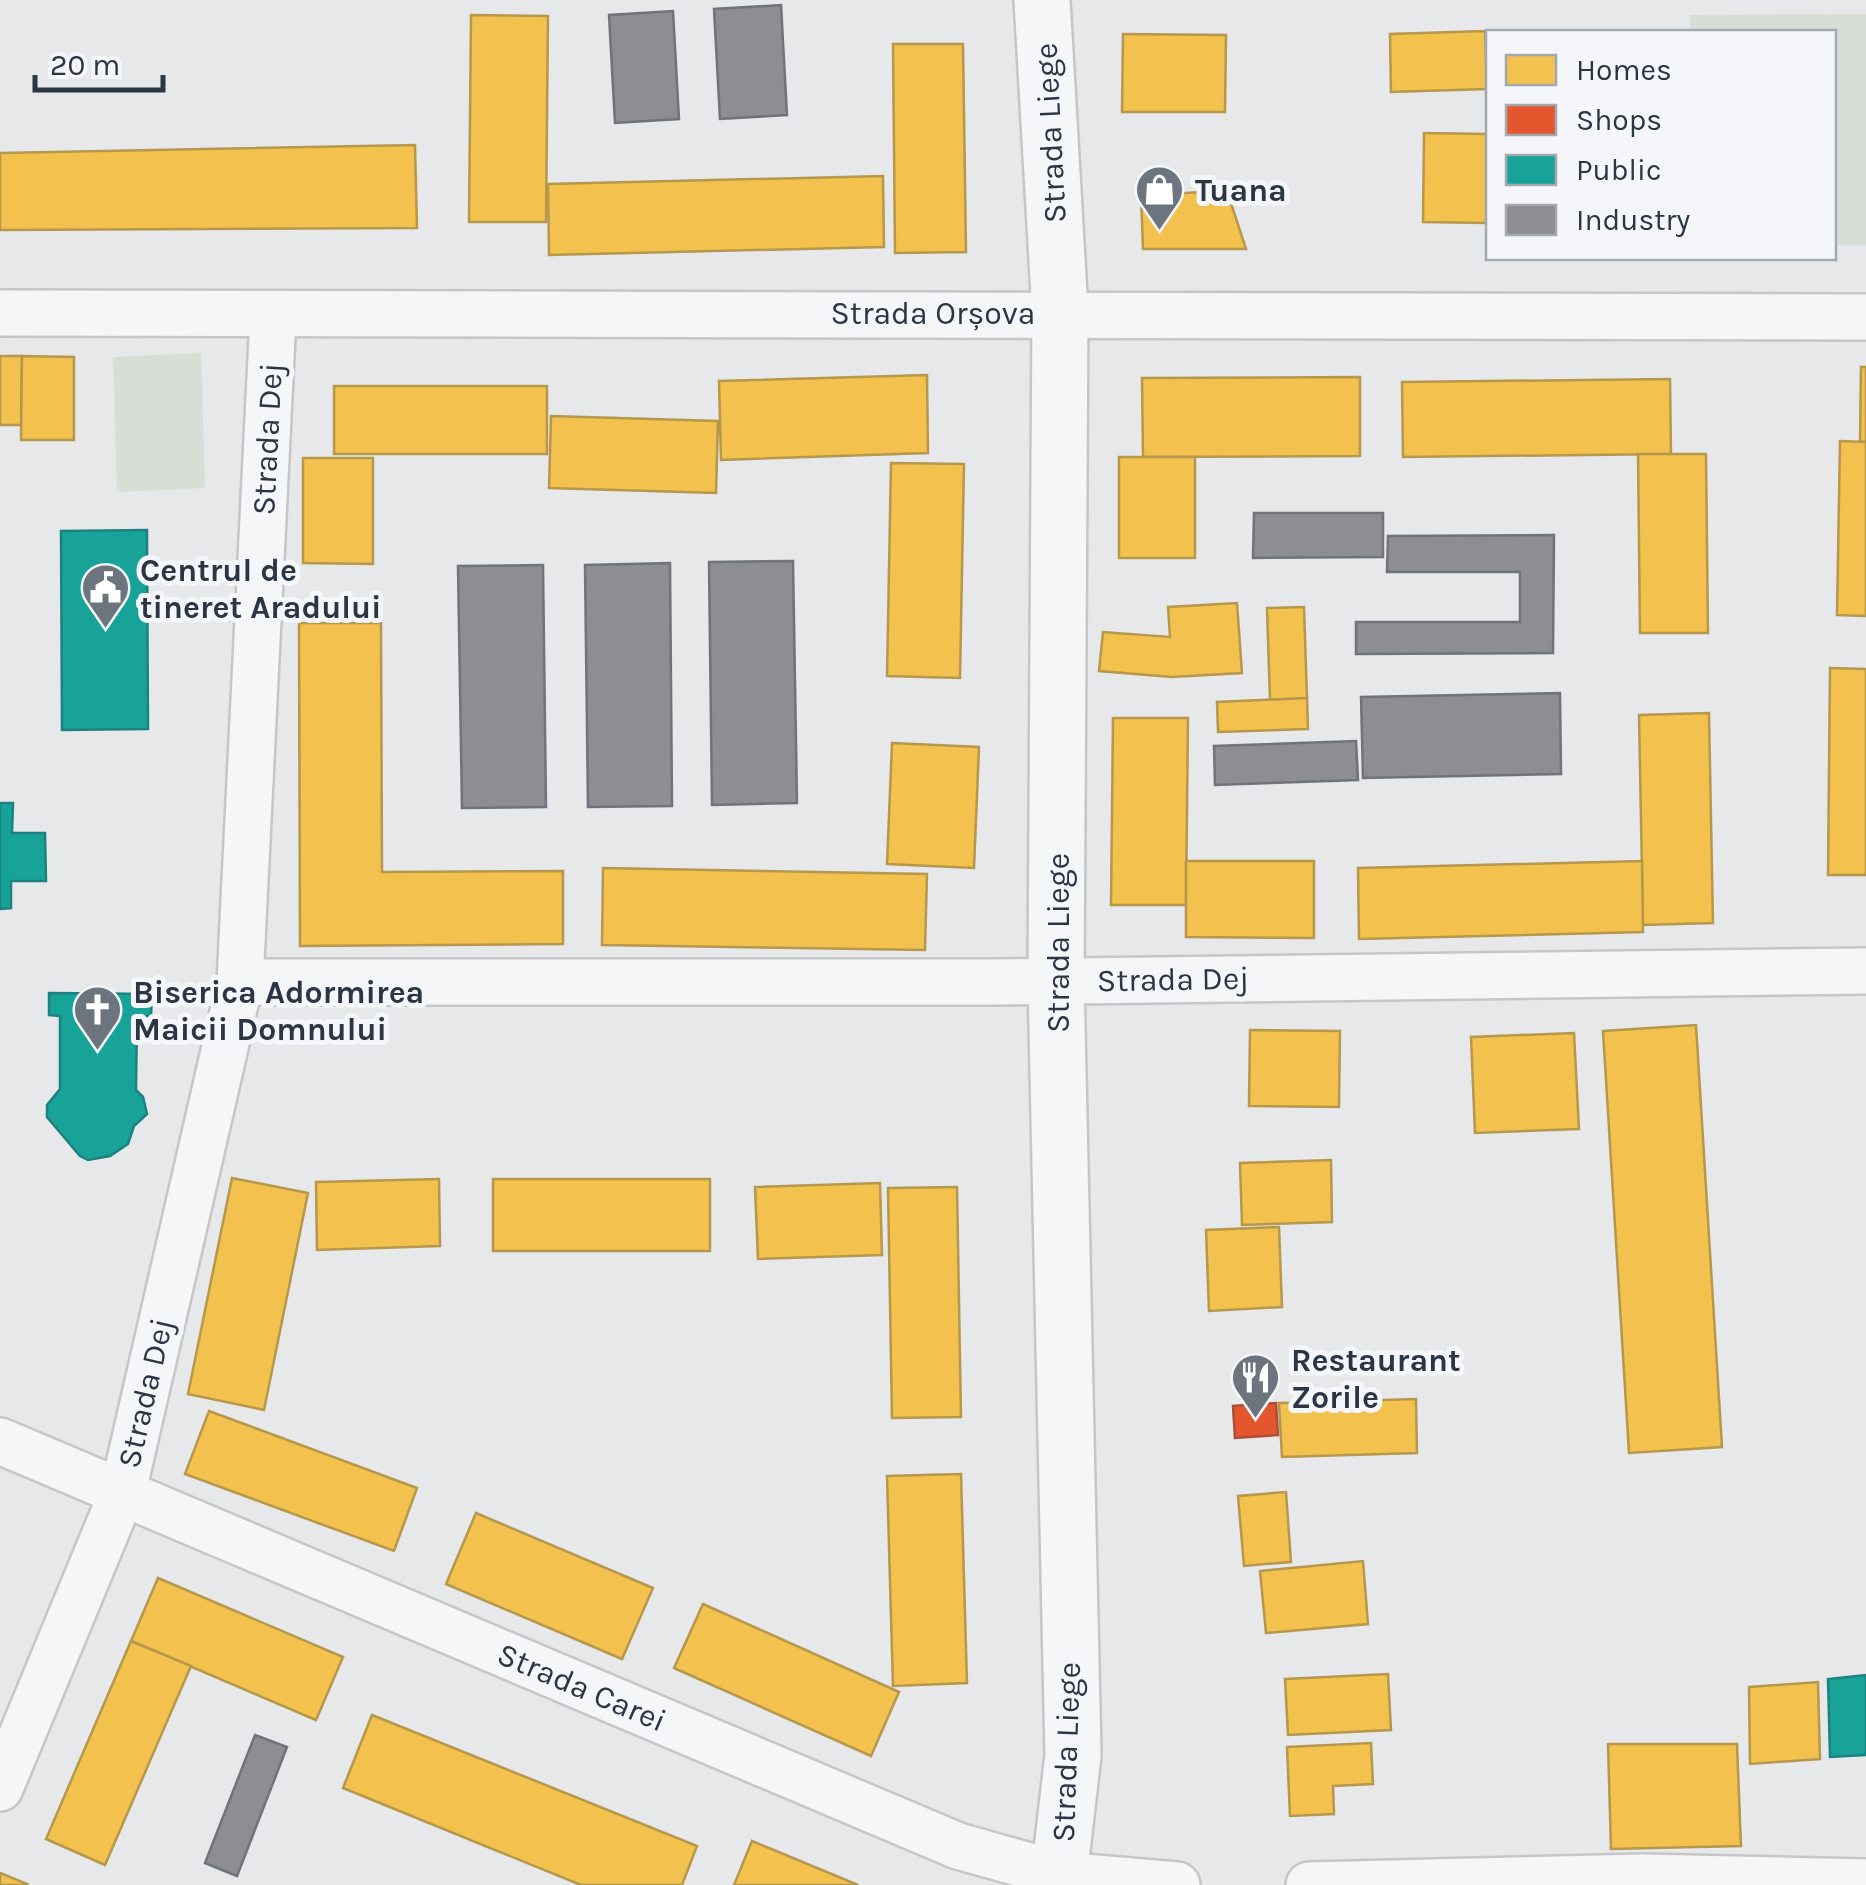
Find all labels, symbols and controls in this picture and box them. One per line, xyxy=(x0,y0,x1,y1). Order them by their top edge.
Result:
scale bar xyxy=(35,30,162,92)
legend xyxy=(1486,30,1836,260)
street label: Strada Liege xyxy=(1027,42,1074,224)
text: 20 m xyxy=(50,47,120,83)
text: Homes xyxy=(1576,52,1672,88)
text: Shops xyxy=(1576,102,1662,138)
text: Public xyxy=(1576,152,1661,188)
shop icon: Tuana xyxy=(1134,164,1186,232)
place label: Tuana xyxy=(1195,172,1287,209)
text: Industry xyxy=(1576,202,1690,238)
street label: Strada Orșova xyxy=(831,295,1035,332)
street label: Strada Dej xyxy=(245,362,290,516)
place label: Centrul de tineret Aradului xyxy=(140,552,382,626)
public building icon: Centrul de tineret Aradului xyxy=(79,562,131,630)
street label: Strada Liege xyxy=(1040,853,1077,1033)
street label: Strada Dej xyxy=(1097,960,1249,999)
place label: Biserica Adormirea Maicii Domnului xyxy=(133,974,424,1048)
church icon: Biserica Adormirea Maicii Domnului xyxy=(72,984,124,1052)
street label: Strada Dej xyxy=(110,1315,181,1471)
place label: Restaurant Zorile xyxy=(1291,1342,1461,1416)
restaurant icon: Restaurant Zorile xyxy=(1230,1352,1282,1420)
street label: Strada Carei xyxy=(492,1635,672,1740)
street label: Strada Liege xyxy=(1045,1661,1088,1843)

